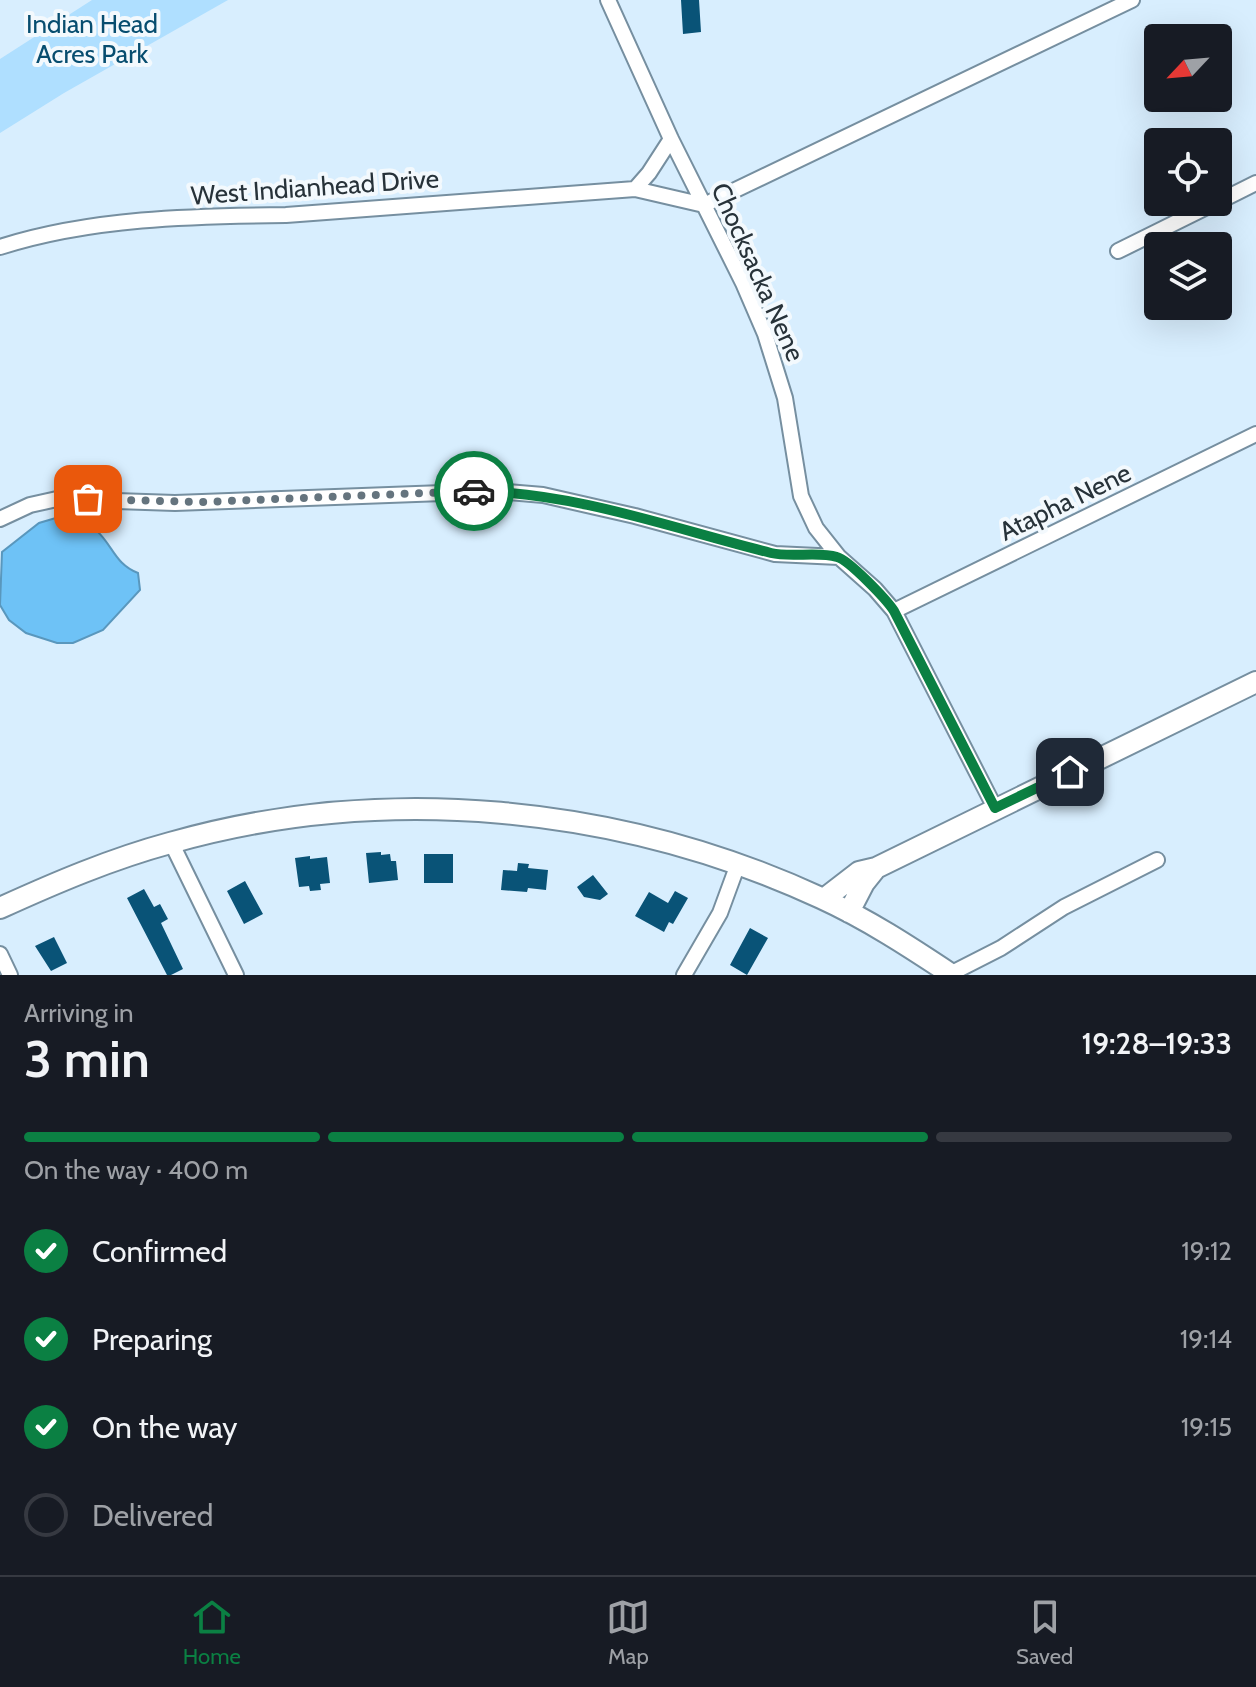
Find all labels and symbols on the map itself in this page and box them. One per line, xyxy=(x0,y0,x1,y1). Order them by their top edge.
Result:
park label: Indian Head Acres Park xyxy=(26,8,158,70)
north arrow xyxy=(1144,24,1232,112)
street label: West Indianhead Drive xyxy=(190,162,440,212)
street label: Chocksacka Nene xyxy=(704,178,812,366)
courier xyxy=(434,451,514,531)
street label: Atapha Nene xyxy=(994,456,1136,548)
pin xyxy=(54,465,122,533)
pin xyxy=(1036,738,1104,806)

